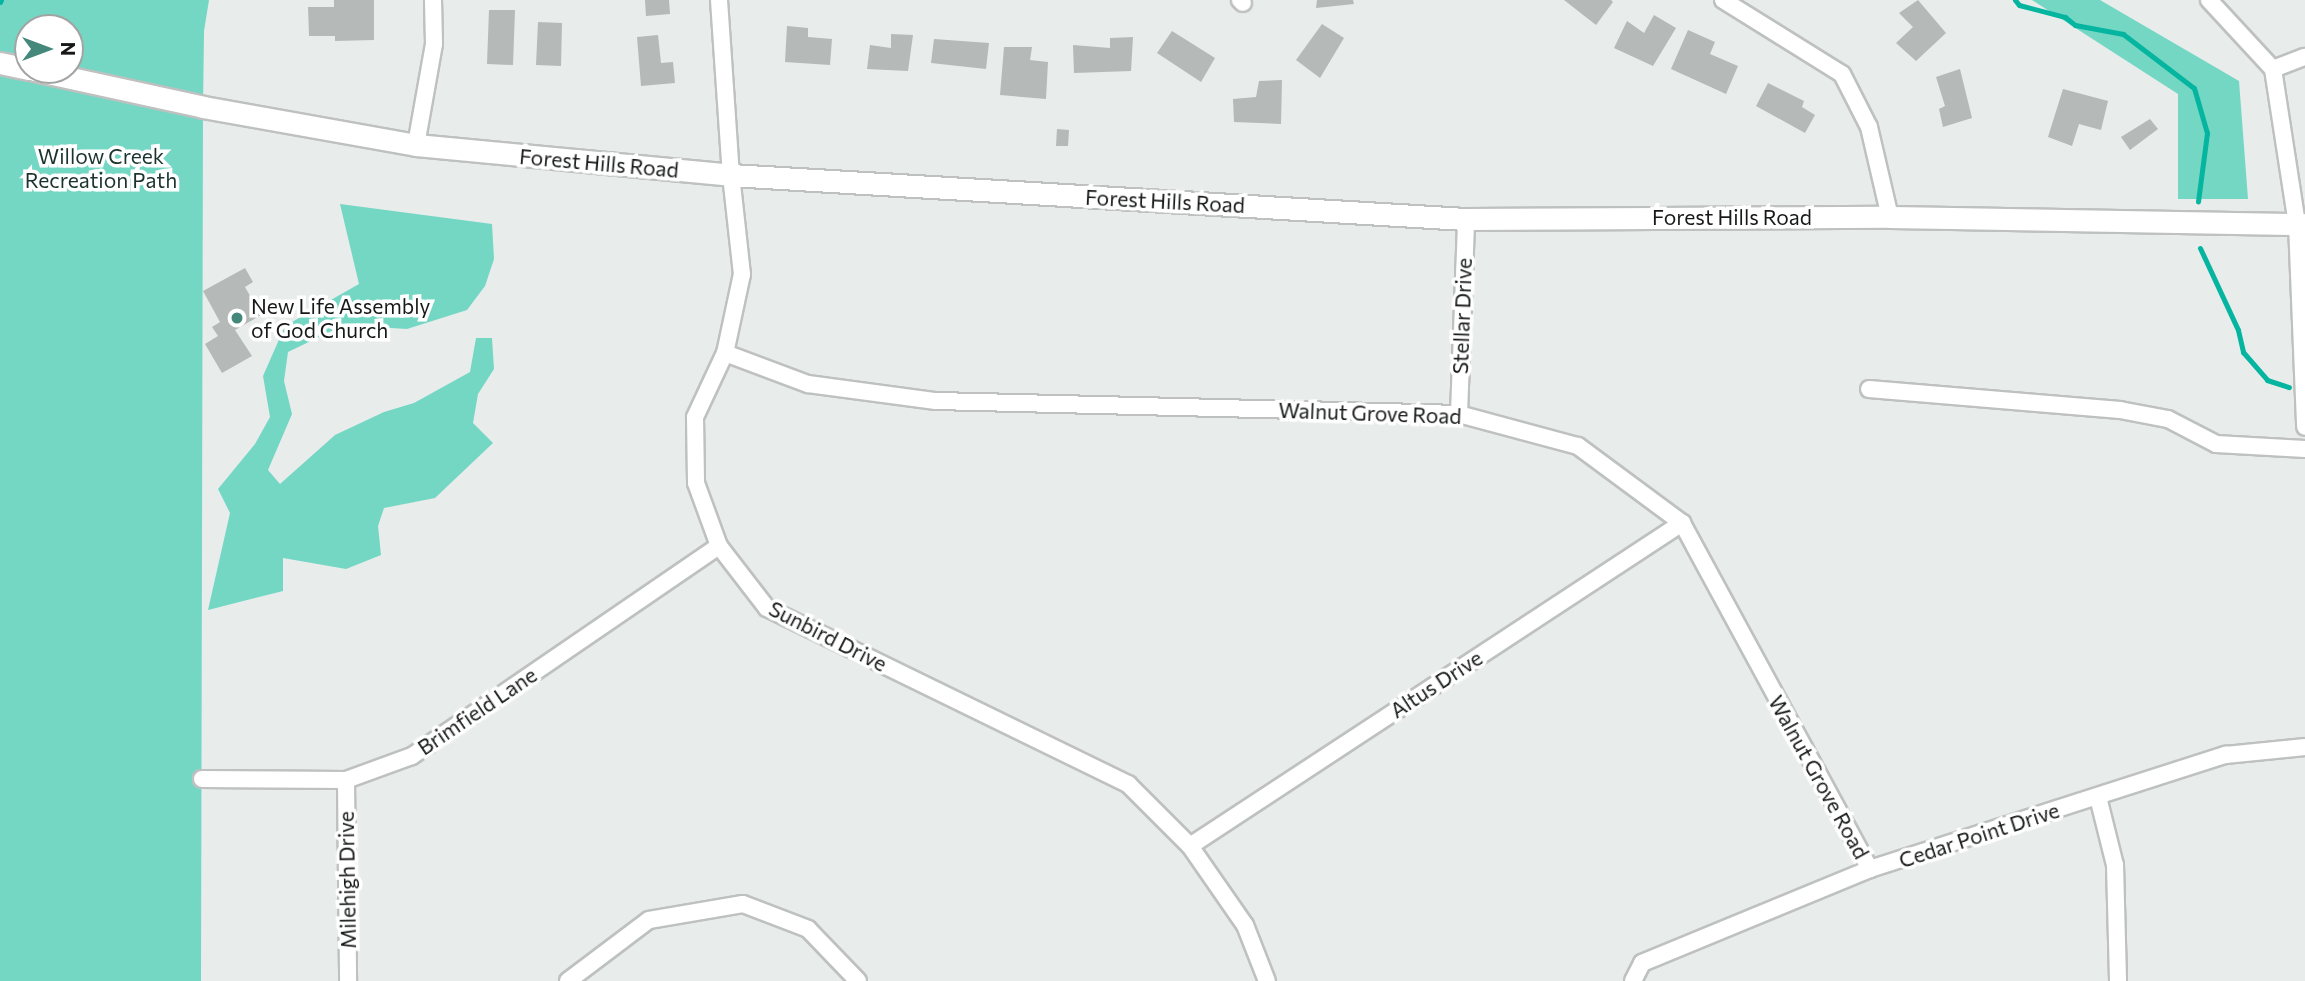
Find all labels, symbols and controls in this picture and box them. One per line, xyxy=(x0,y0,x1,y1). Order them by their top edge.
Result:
north arrow xyxy=(14,14,84,84)
text: N xyxy=(57,42,80,56)
park label: Willow Creek Recreation Path xyxy=(25,143,177,193)
street label: Forest Hills Road xyxy=(518,143,680,183)
street label: Forest Hills Road xyxy=(1085,184,1245,218)
street label: Forest Hills Road xyxy=(1652,204,1812,230)
street label: Stellar Drive xyxy=(1447,257,1477,375)
place label: New Life Assembly of God Church xyxy=(251,293,430,343)
marker: New Life Assembly of God Church xyxy=(229,310,245,326)
street label: Walnut Grove Road xyxy=(1278,397,1462,429)
street label: Sunbird Drive xyxy=(765,596,891,676)
street label: Altus Drive xyxy=(1385,645,1487,723)
street label: Brimfield Lane xyxy=(413,662,541,760)
street label: Walnut Grove Road xyxy=(1764,691,1874,863)
street label: Cedar Point Drive xyxy=(1896,797,2062,873)
street label: Milehigh Drive xyxy=(333,811,361,949)

